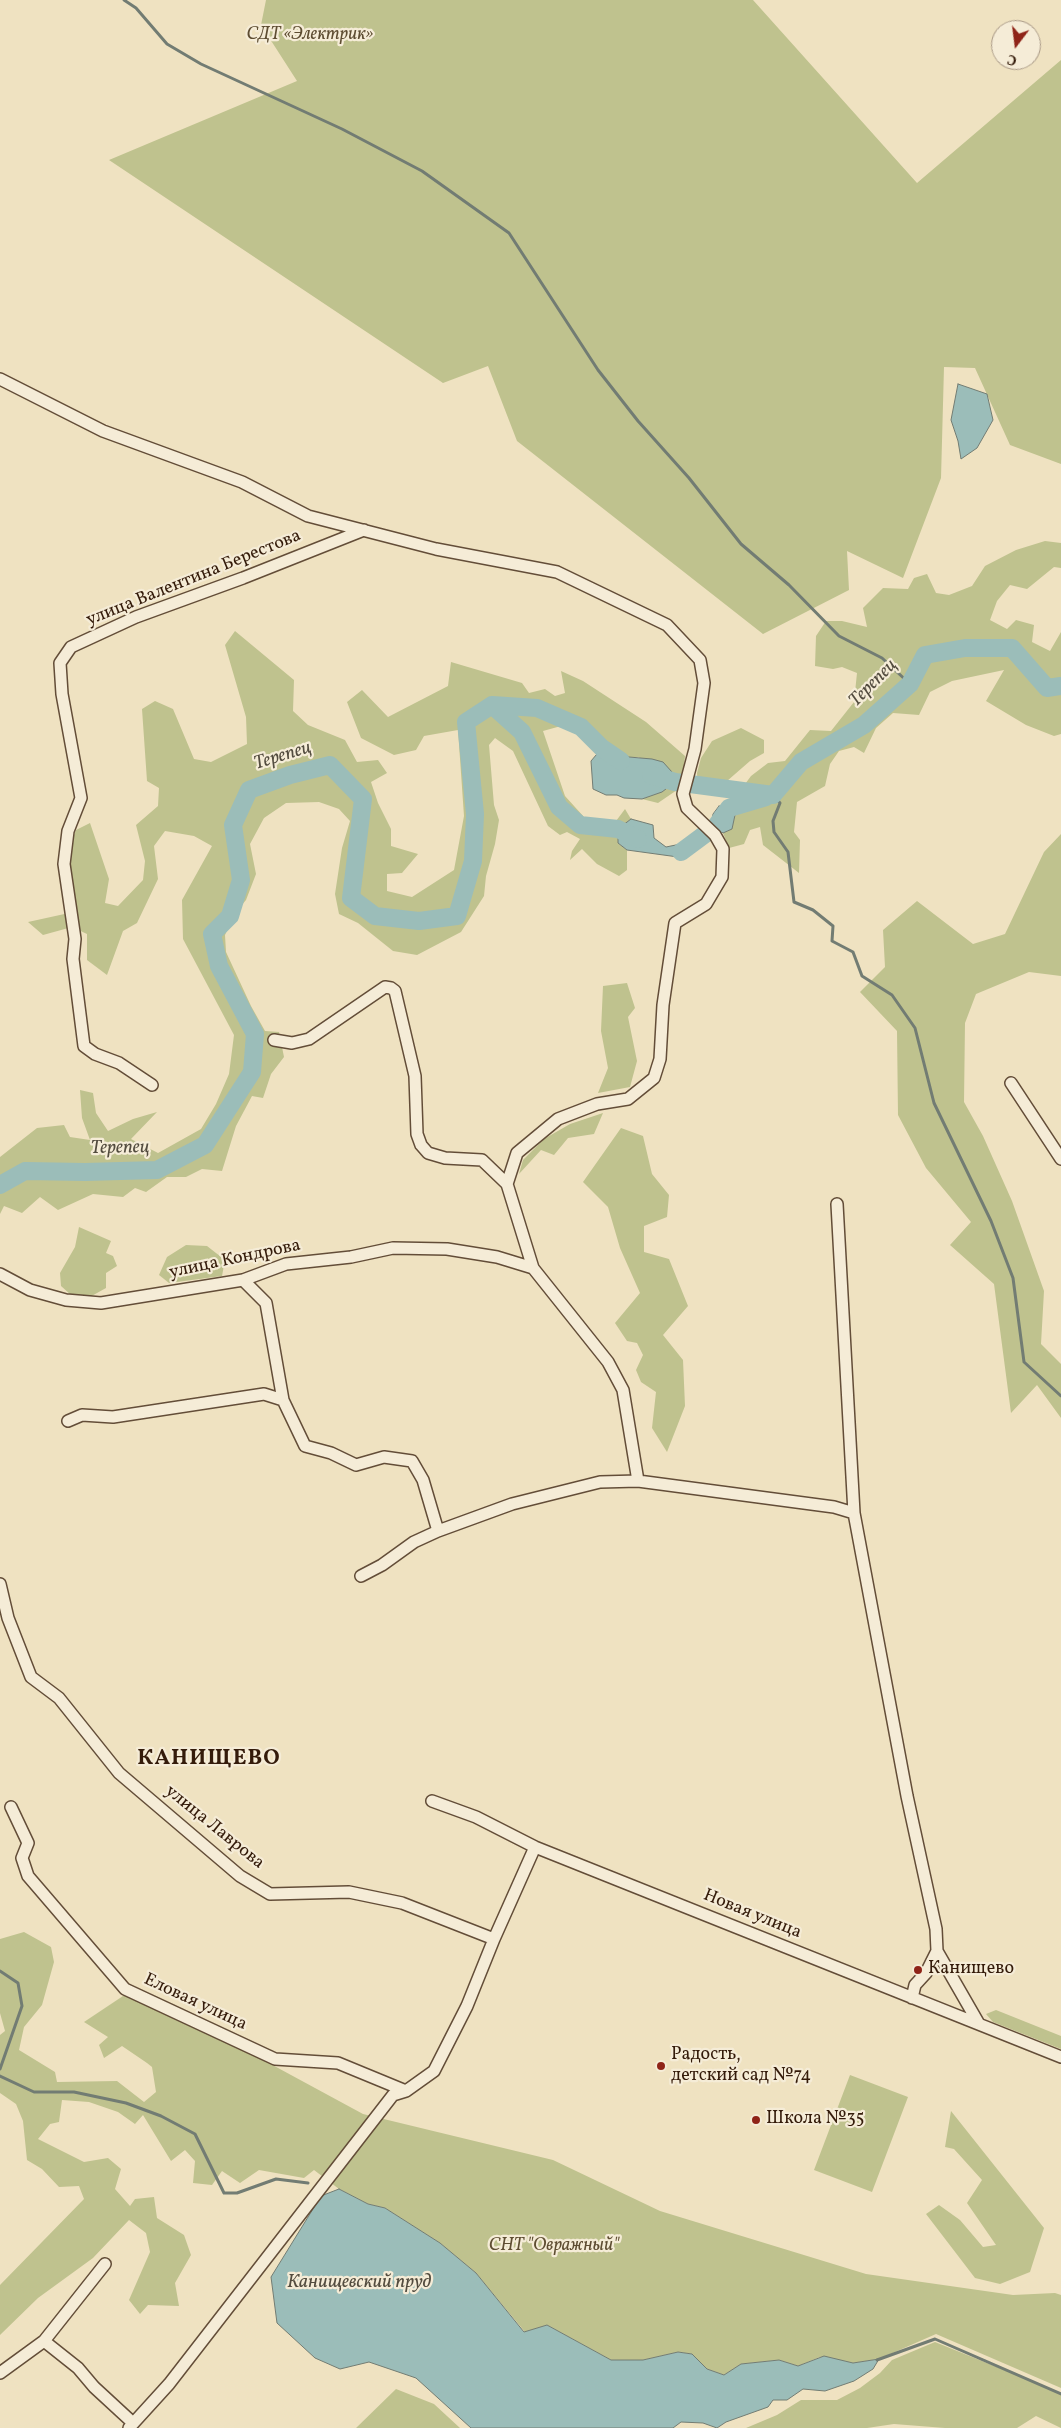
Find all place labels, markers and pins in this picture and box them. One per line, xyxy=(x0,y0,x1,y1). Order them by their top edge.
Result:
place label: Канищево xyxy=(928,1959,1014,1981)
marker: Канищево xyxy=(912,1964,924,1976)
place label: Радость, детский сад №74 xyxy=(671,2045,811,2088)
marker: Радость, детский сад №74 xyxy=(655,2060,667,2072)
place label: Школа №35 xyxy=(766,2109,864,2131)
marker: Школа №35 xyxy=(750,2114,762,2126)

